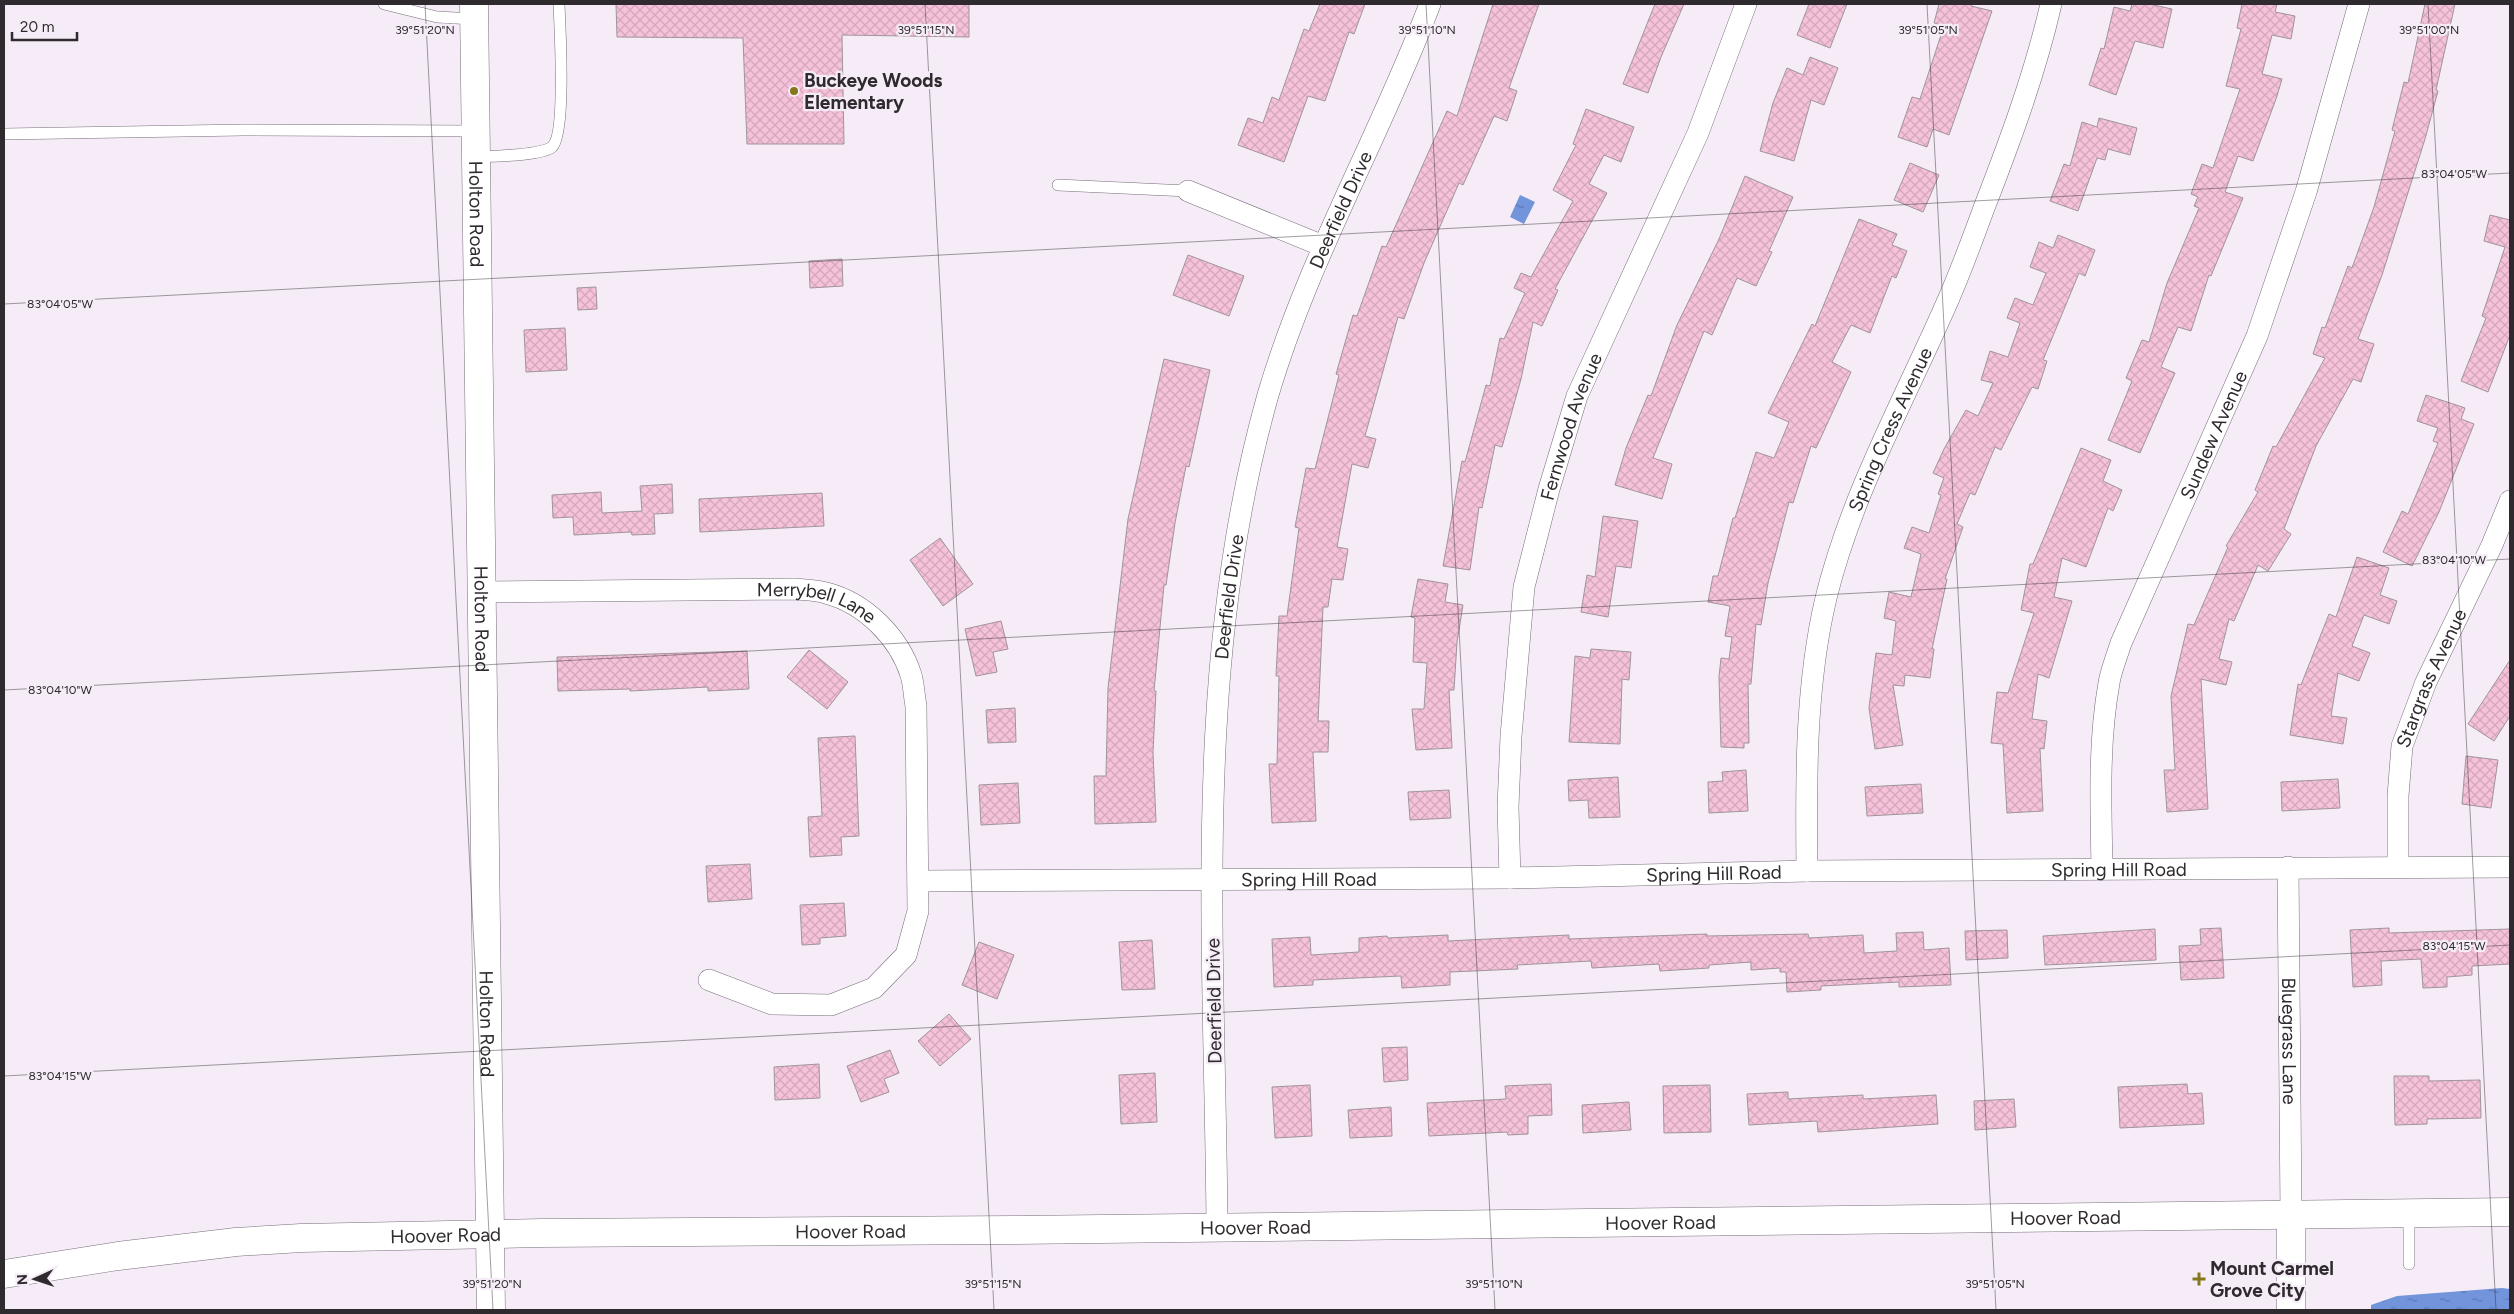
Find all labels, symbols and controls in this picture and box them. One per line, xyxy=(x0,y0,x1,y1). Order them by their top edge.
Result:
scale bar xyxy=(12,10,78,42)
text: 20 m xyxy=(20,18,54,36)
text: 39°51'20"N xyxy=(395,23,455,37)
text: 39°51'15"N xyxy=(898,23,955,37)
text: 39°51'10"N xyxy=(1398,23,1456,37)
text: 39°51'05"N xyxy=(1898,23,1958,37)
text: 39°51'00"N xyxy=(2399,23,2459,37)
place label: Buckeye Woods Elementary xyxy=(804,69,943,114)
marker: Buckeye Woods Elementary xyxy=(788,85,800,97)
street label: Deerfield Drive xyxy=(1304,147,1377,272)
street label: Holton Road xyxy=(465,160,489,268)
text: 83°04'05"W xyxy=(2421,167,2487,181)
text: 83°04'05"W xyxy=(27,297,93,311)
street label: Spring Cress Avenue xyxy=(1843,344,1937,515)
street label: Fernwood Avenue xyxy=(1535,349,1607,502)
street label: Sundew Avenue xyxy=(2175,367,2252,503)
street label: Deerfield Drive xyxy=(1209,532,1248,660)
text: 83°04'10"W xyxy=(2422,553,2486,567)
street label: Holton Road xyxy=(470,565,494,672)
street label: Merrybell Lane xyxy=(757,577,881,628)
street label: Stargrass Avenue xyxy=(2391,605,2471,751)
text: 83°04'10"W xyxy=(28,683,92,697)
street label: Spring Hill Road xyxy=(2051,857,2187,881)
street label: Spring Hill Road xyxy=(1646,860,1782,886)
street label: Spring Hill Road xyxy=(1241,867,1377,891)
street label: Deerfield Drive xyxy=(1201,938,1227,1064)
text: 83°04'15"W xyxy=(2422,939,2486,953)
street label: Holton Road xyxy=(475,970,499,1077)
street label: Bluegrass Lane xyxy=(2277,977,2302,1105)
text: 83°04'15"W xyxy=(28,1069,92,1083)
street label: Hoover Road xyxy=(2010,1205,2121,1230)
street label: Hoover Road xyxy=(1605,1210,1716,1234)
street label: Hoover Road xyxy=(1200,1215,1311,1239)
street label: Hoover Road xyxy=(795,1219,906,1243)
street label: Hoover Road xyxy=(390,1222,501,1248)
north arrow xyxy=(10,1254,60,1304)
place label: Mount Carmel Grove City xyxy=(2210,1257,2334,1302)
marker: Mount Carmel Grove City xyxy=(2192,1272,2206,1286)
text: N xyxy=(14,1274,31,1286)
text: 39°51'20"N xyxy=(462,1277,522,1291)
text: 39°51'15"N xyxy=(965,1277,1022,1291)
text: 39°51'10"N xyxy=(1465,1277,1523,1291)
text: 39°51'05"N xyxy=(1965,1277,2025,1291)

